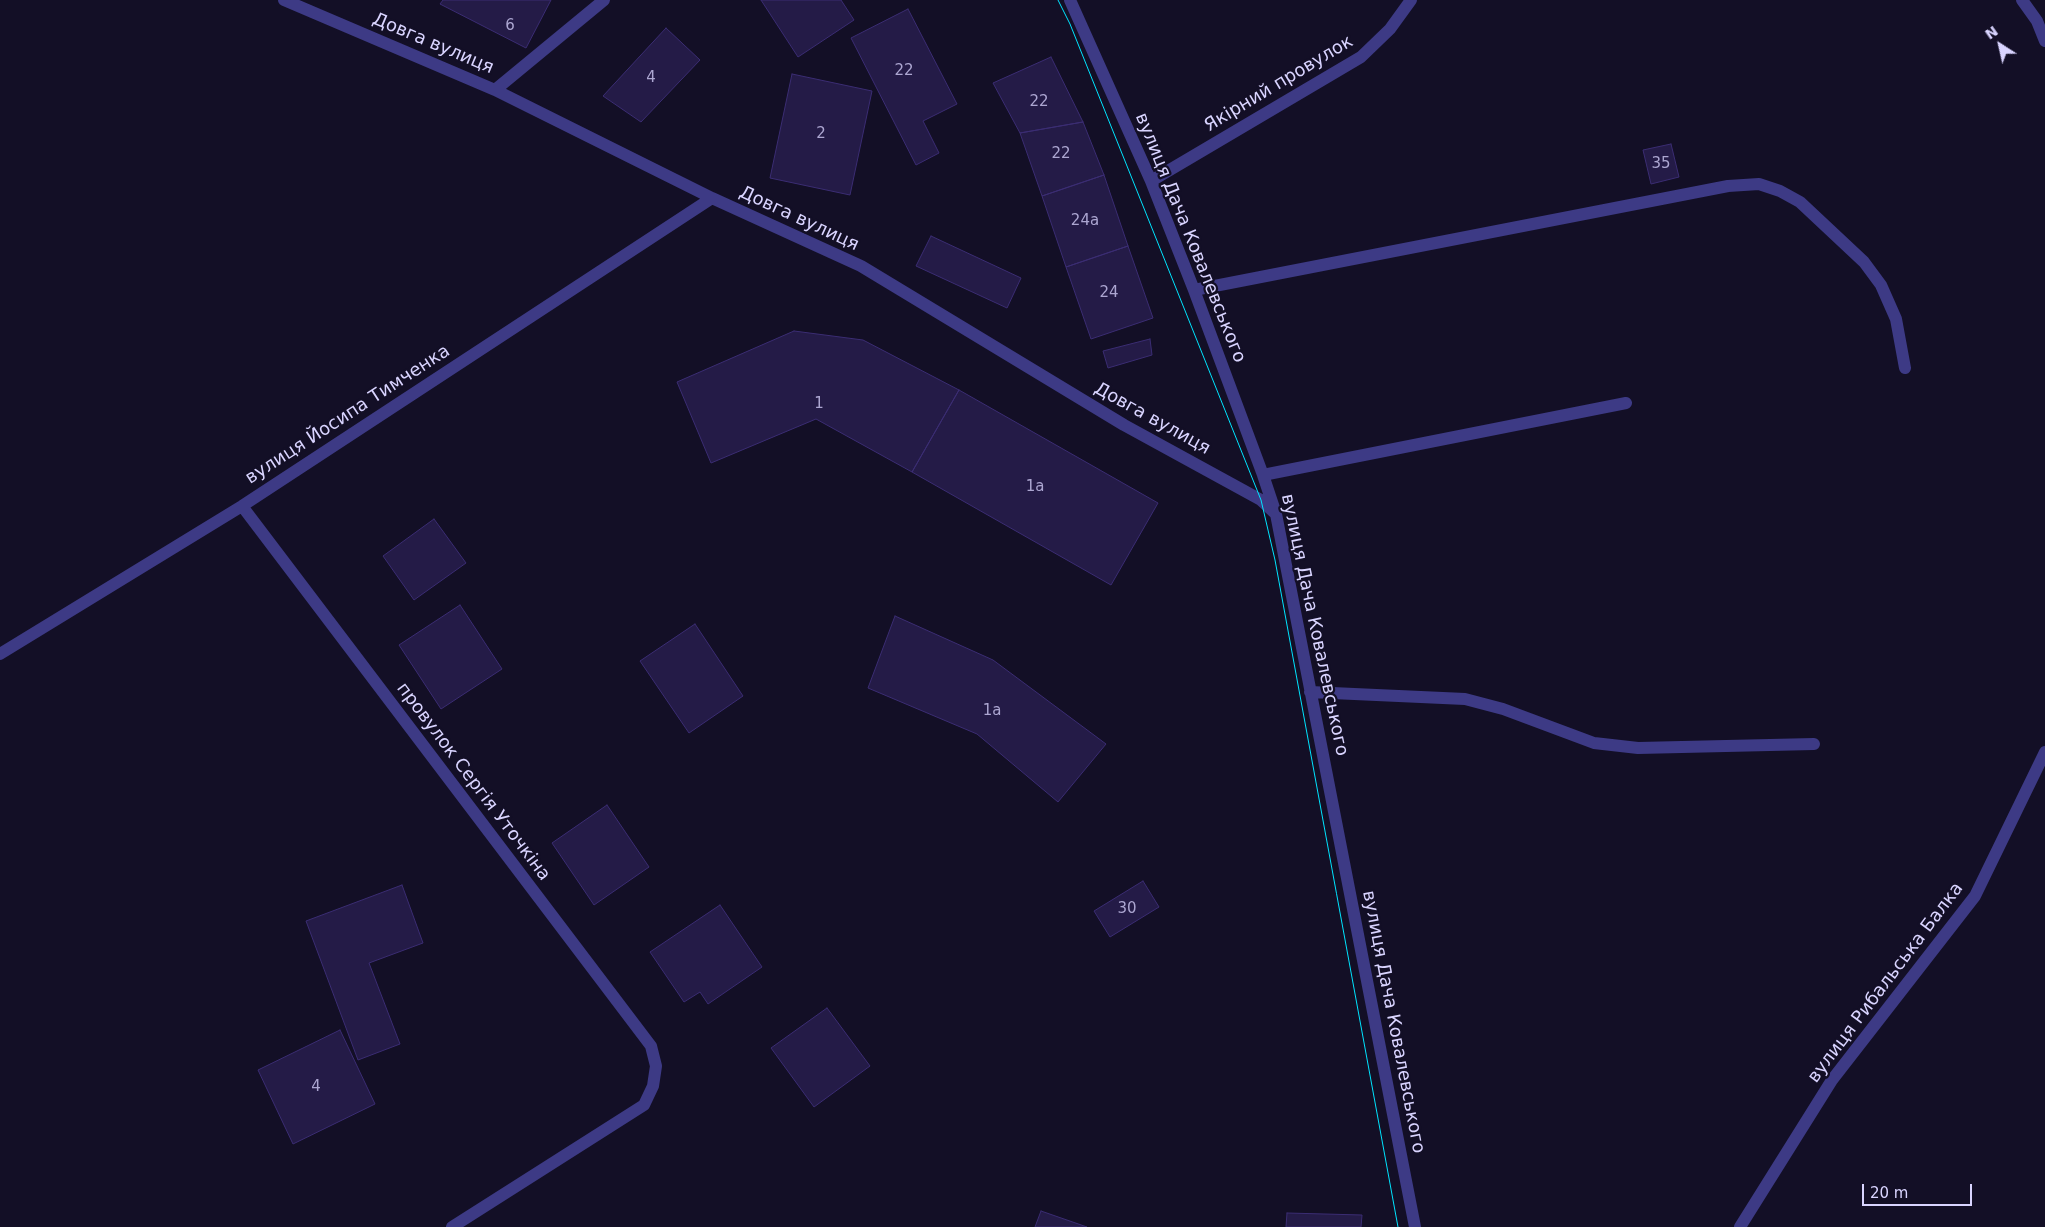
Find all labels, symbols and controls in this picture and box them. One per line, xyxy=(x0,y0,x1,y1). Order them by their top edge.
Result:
street label: Довга вулиця xyxy=(369,9,497,79)
house number: 6 xyxy=(505,17,515,35)
north arrow xyxy=(1975,20,2025,70)
text: N xyxy=(1982,23,2001,43)
street label: Якірний провулок xyxy=(1201,31,1357,137)
house number: 22 xyxy=(894,62,914,80)
house number: 4 xyxy=(646,69,656,87)
house number: 22 xyxy=(1029,93,1049,111)
street label: вулиця Дача Ковалевського xyxy=(1130,110,1250,366)
house number: 2 xyxy=(816,125,826,143)
house number: 22 xyxy=(1051,145,1071,163)
house number: 35 xyxy=(1651,155,1671,173)
street label: Довга вулиця xyxy=(736,182,862,256)
house number: 24а xyxy=(1071,212,1099,230)
house number: 24 xyxy=(1099,284,1119,302)
street label: вулиця Йосипа Тимченка xyxy=(242,341,454,489)
street label: Довга вулиця xyxy=(1090,378,1214,460)
house number: 1 xyxy=(814,395,824,413)
house number: 1а xyxy=(1026,478,1044,496)
street label: вулиця Дача Ковалевського xyxy=(1276,492,1352,758)
street label: провулок Сергія Уточкіна xyxy=(391,679,555,885)
house number: 1а xyxy=(983,702,1001,720)
street label: вулиця Рибальська Балка xyxy=(1804,879,1968,1087)
street label: вулиця Дача Ковалевського xyxy=(1357,889,1429,1155)
house number: 30 xyxy=(1117,900,1137,918)
house number: 4 xyxy=(311,1078,321,1096)
scale bar xyxy=(1865,1174,1975,1206)
text: 20 m xyxy=(1870,1184,1908,1202)

